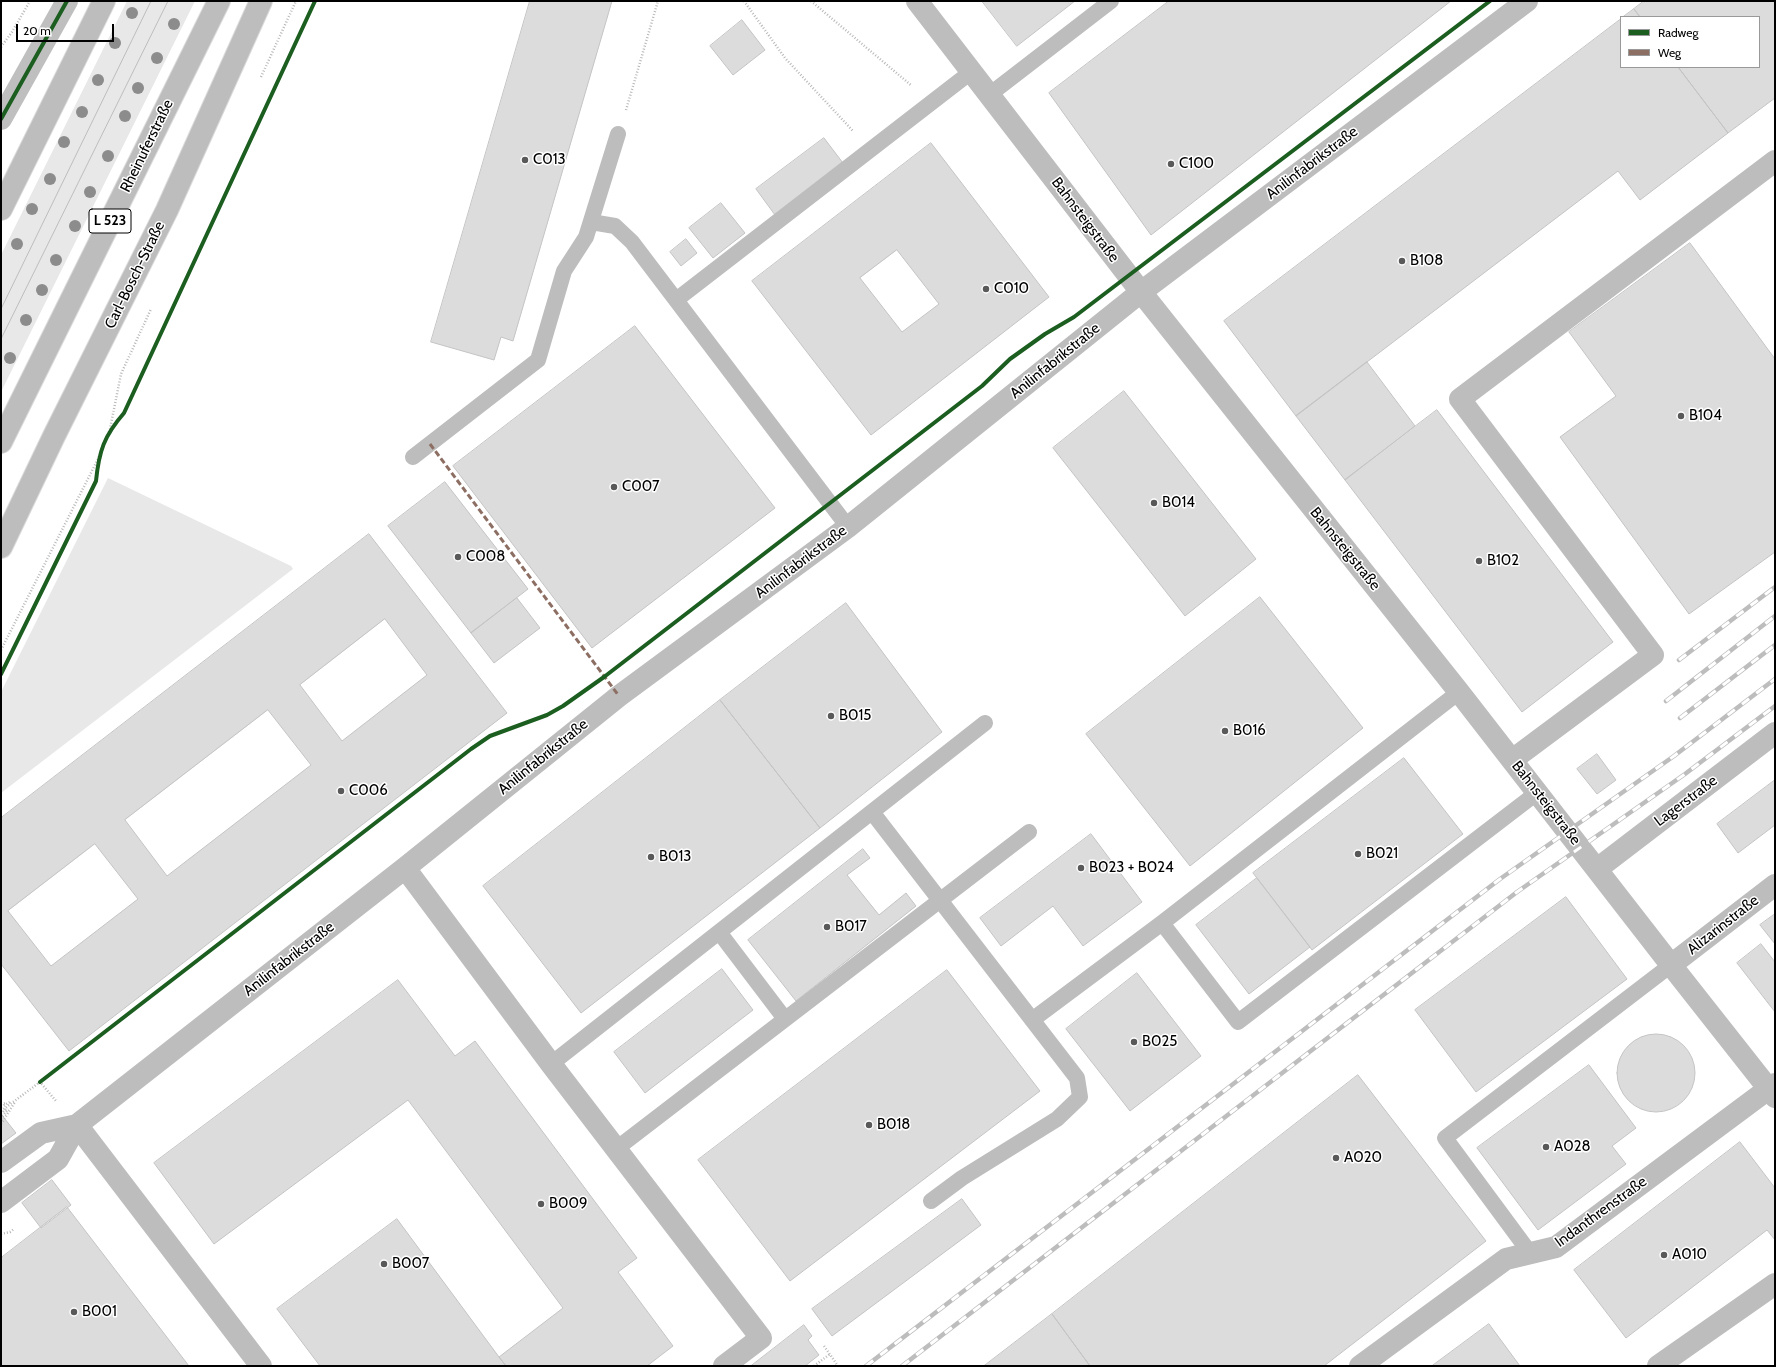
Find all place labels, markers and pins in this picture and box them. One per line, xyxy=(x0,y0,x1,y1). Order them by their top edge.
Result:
place label: C013 xyxy=(533,151,566,169)
marker: C013 xyxy=(520,155,530,165)
place label: C100 xyxy=(1179,155,1214,173)
marker: C100 xyxy=(1166,159,1176,169)
place label: B108 xyxy=(1410,252,1443,270)
marker: B108 xyxy=(1397,256,1407,266)
place label: C010 xyxy=(994,280,1029,298)
marker: C010 xyxy=(981,284,991,294)
place label: B104 xyxy=(1689,407,1722,425)
marker: B104 xyxy=(1676,411,1686,421)
place label: C007 xyxy=(622,478,660,496)
marker: C007 xyxy=(609,482,619,492)
place label: B014 xyxy=(1162,494,1195,512)
marker: B014 xyxy=(1149,498,1159,508)
place label: C008 xyxy=(466,548,505,566)
marker: C008 xyxy=(453,552,463,562)
place label: B102 xyxy=(1487,552,1519,570)
marker: B102 xyxy=(1474,556,1484,566)
place label: B015 xyxy=(839,707,871,725)
marker: B015 xyxy=(826,711,836,721)
place label: B016 xyxy=(1233,722,1266,740)
marker: B016 xyxy=(1220,726,1230,736)
place label: C006 xyxy=(349,782,388,800)
marker: C006 xyxy=(336,786,346,796)
place label: B021 xyxy=(1366,845,1398,863)
place label: B013 xyxy=(659,848,691,866)
marker: B021 xyxy=(1353,849,1363,859)
marker: B013 xyxy=(646,852,656,862)
place label: B023 + B024 xyxy=(1089,859,1174,877)
marker: B023 + B024 xyxy=(1076,863,1086,873)
place label: B017 xyxy=(835,918,867,936)
marker: B017 xyxy=(822,922,832,932)
place label: B025 xyxy=(1142,1033,1177,1051)
marker: B025 xyxy=(1129,1037,1139,1047)
place label: B018 xyxy=(877,1116,910,1134)
marker: B018 xyxy=(864,1120,874,1130)
place label: A028 xyxy=(1554,1138,1591,1156)
marker: A028 xyxy=(1541,1142,1551,1152)
place label: A020 xyxy=(1344,1149,1382,1167)
marker: A020 xyxy=(1331,1153,1341,1163)
place label: B009 xyxy=(549,1195,587,1213)
marker: B009 xyxy=(536,1199,546,1209)
place label: A010 xyxy=(1672,1246,1707,1264)
marker: A010 xyxy=(1659,1250,1669,1260)
place label: B007 xyxy=(392,1255,429,1273)
marker: B007 xyxy=(379,1259,389,1269)
place label: B001 xyxy=(82,1303,117,1321)
marker: B001 xyxy=(69,1307,79,1317)

